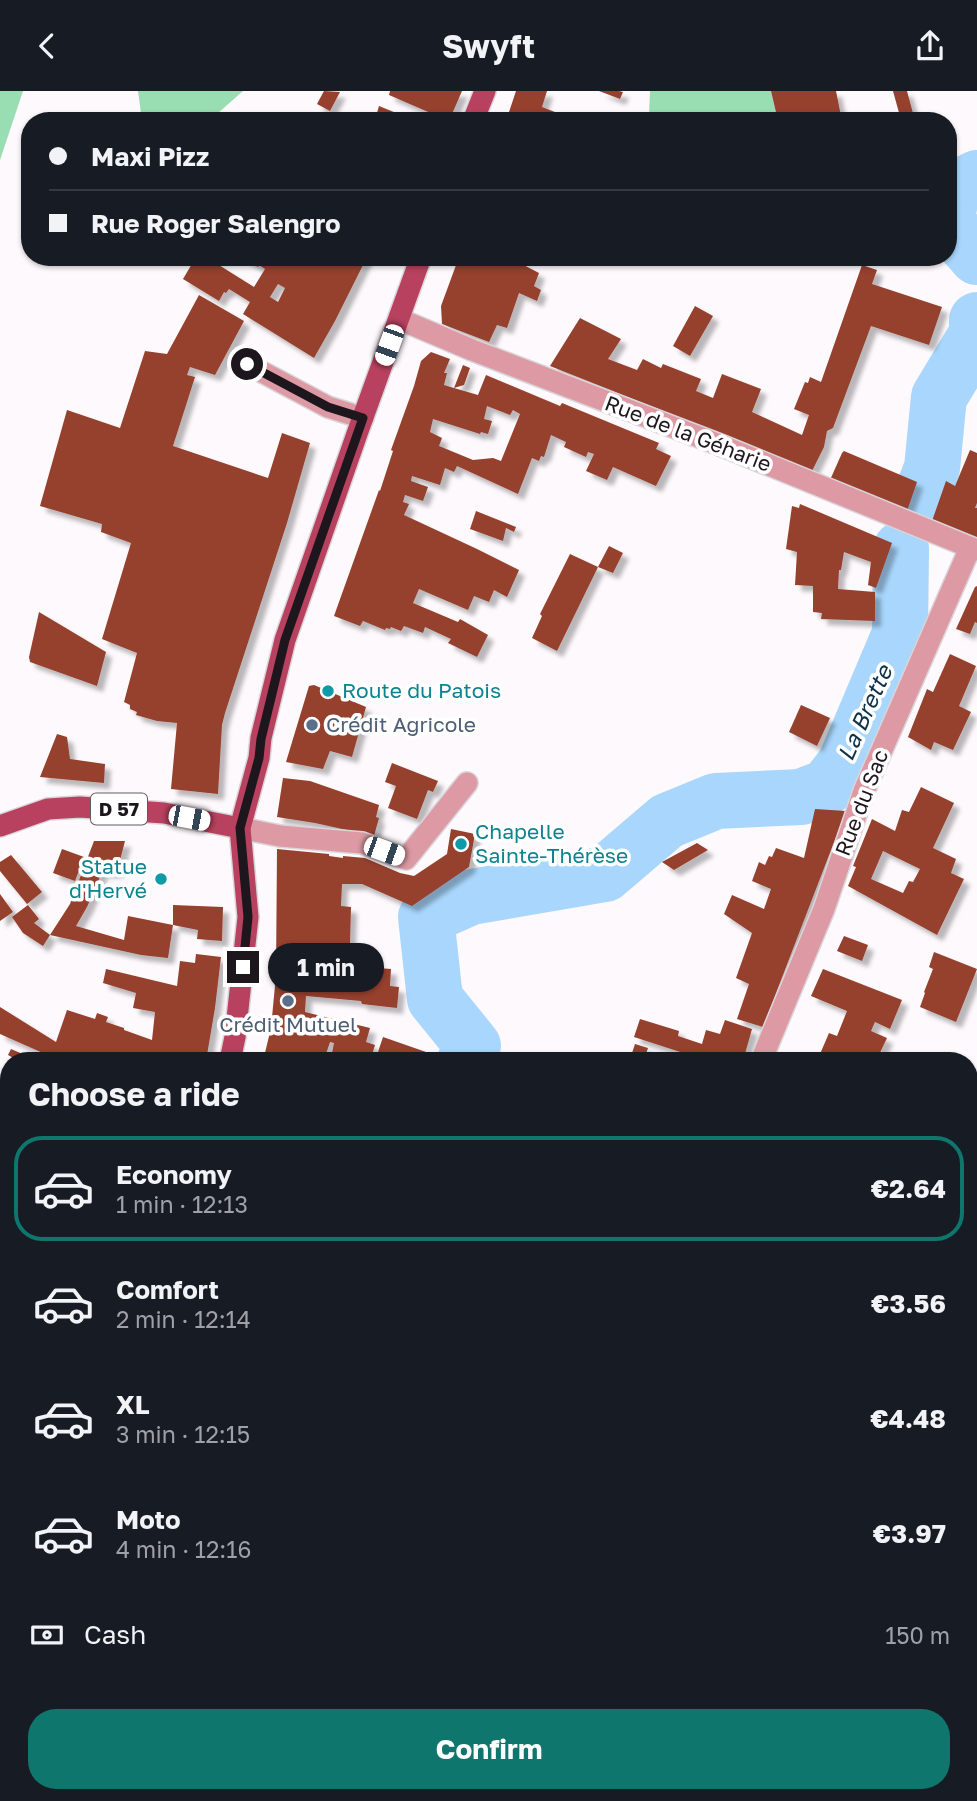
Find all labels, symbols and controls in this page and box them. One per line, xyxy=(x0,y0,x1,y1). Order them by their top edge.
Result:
icon: back xyxy=(28,27,66,65)
text: Swyft xyxy=(442,27,535,65)
icon: share xyxy=(911,27,949,65)
text: Maxi Pizz xyxy=(91,141,209,172)
text: Rue Roger Salengro xyxy=(91,208,341,239)
car xyxy=(372,322,407,368)
route start xyxy=(231,348,263,380)
street label: Rue de la Géharie xyxy=(602,389,775,477)
water label: La Brette xyxy=(831,659,898,764)
place label: Route du Patois xyxy=(342,677,501,703)
marker: Route du Patois xyxy=(320,683,336,699)
place label: Crédit Agricole xyxy=(326,711,476,737)
marker: Crédit Agricole xyxy=(304,717,320,733)
street label: Rue du Sac xyxy=(829,746,893,859)
road number: D 57 xyxy=(91,793,147,825)
car xyxy=(167,804,212,832)
place label: Chapelle Sainte-Thérèse xyxy=(475,818,628,868)
car xyxy=(361,834,408,868)
marker: Chapelle Sainte-Thérèse xyxy=(453,836,469,852)
place label: Statue d'Hervé xyxy=(69,853,147,903)
marker: Statue d'Hervé xyxy=(153,871,169,887)
callout: 1 min xyxy=(268,943,383,991)
route end xyxy=(227,951,259,983)
text: 1 min xyxy=(297,953,355,981)
marker: Crédit Mutuel xyxy=(280,993,296,1009)
place label: Crédit Mutuel xyxy=(219,1011,357,1037)
text: Choose a ride xyxy=(28,1075,240,1113)
icon: car xyxy=(32,1157,95,1220)
text: Economy xyxy=(116,1159,232,1190)
text: €2.64 xyxy=(871,1173,946,1204)
text: 1 min · 12:13 xyxy=(116,1190,248,1218)
icon: car xyxy=(32,1272,95,1335)
text: Comfort xyxy=(116,1274,219,1305)
text: €3.56 xyxy=(871,1288,946,1319)
text: 2 min · 12:14 xyxy=(116,1305,251,1333)
icon: car xyxy=(32,1387,95,1450)
text: XL xyxy=(116,1389,150,1420)
text: €4.48 xyxy=(870,1403,946,1434)
text: 3 min · 12:15 xyxy=(116,1420,250,1448)
icon: car xyxy=(32,1502,95,1565)
text: Moto xyxy=(116,1504,181,1535)
text: €3.97 xyxy=(873,1518,946,1549)
text: 4 min · 12:16 xyxy=(116,1535,251,1563)
icon: cash xyxy=(28,1616,66,1654)
text: Cash xyxy=(84,1619,146,1650)
text: 150 m xyxy=(885,1621,950,1649)
button: Confirm xyxy=(28,1709,950,1789)

